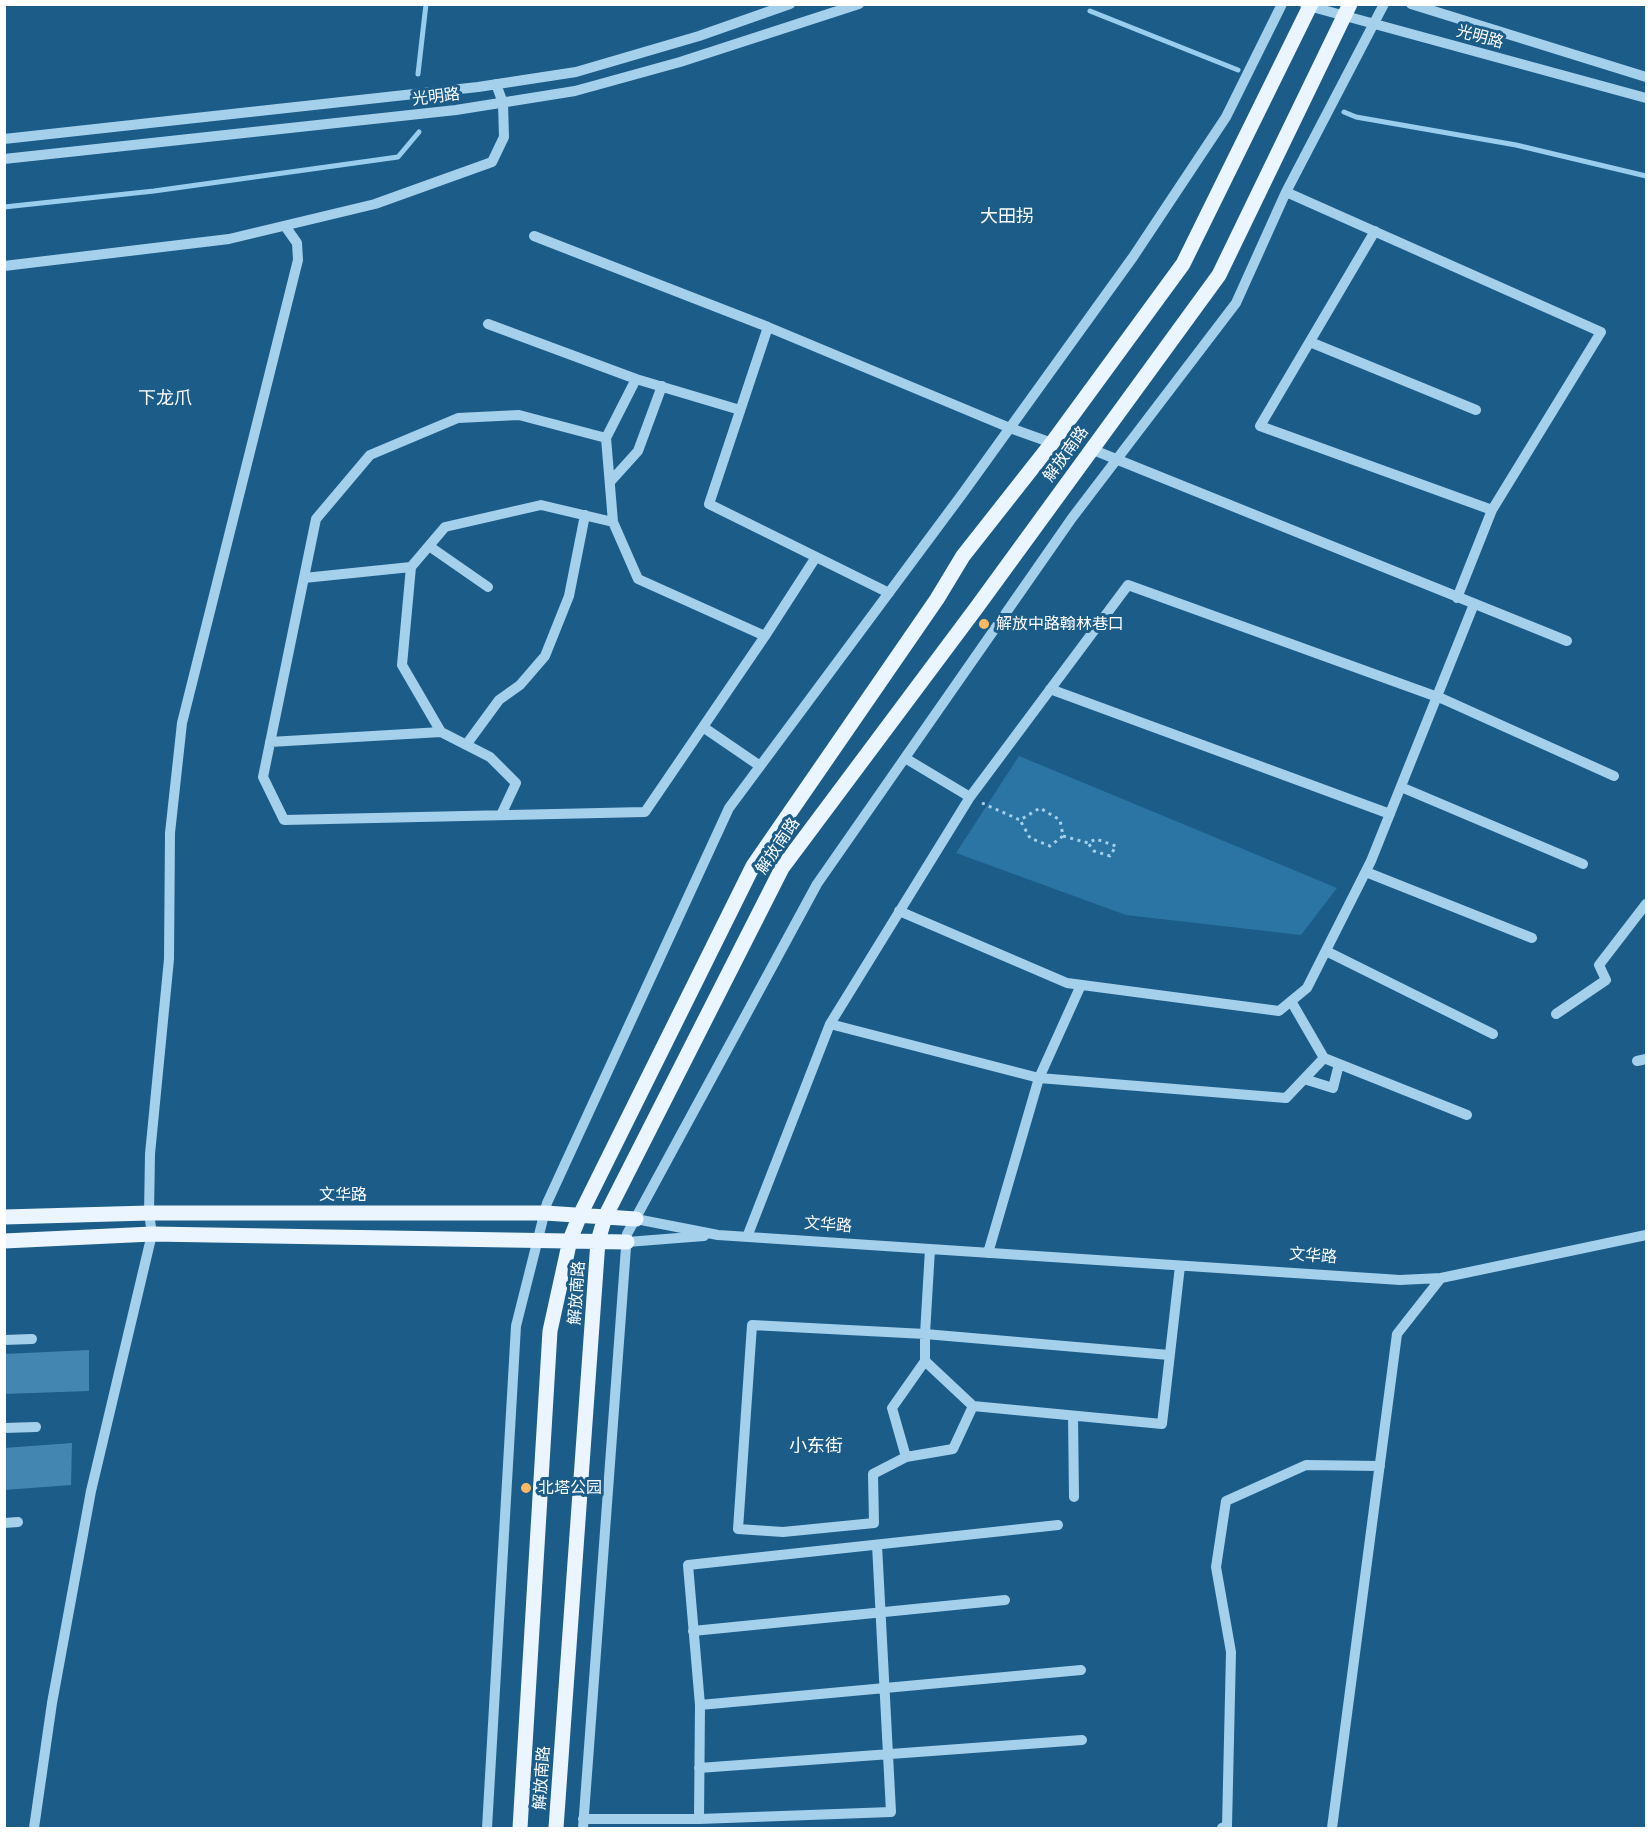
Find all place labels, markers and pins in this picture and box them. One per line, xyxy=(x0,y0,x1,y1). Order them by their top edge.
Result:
place label: 解放中路翰林巷口 xyxy=(996,614,1124,634)
marker: 解放中路翰林巷口 xyxy=(977,617,991,631)
place label: 北塔公园 xyxy=(538,1478,602,1498)
marker: 北塔公园 xyxy=(519,1481,533,1495)

